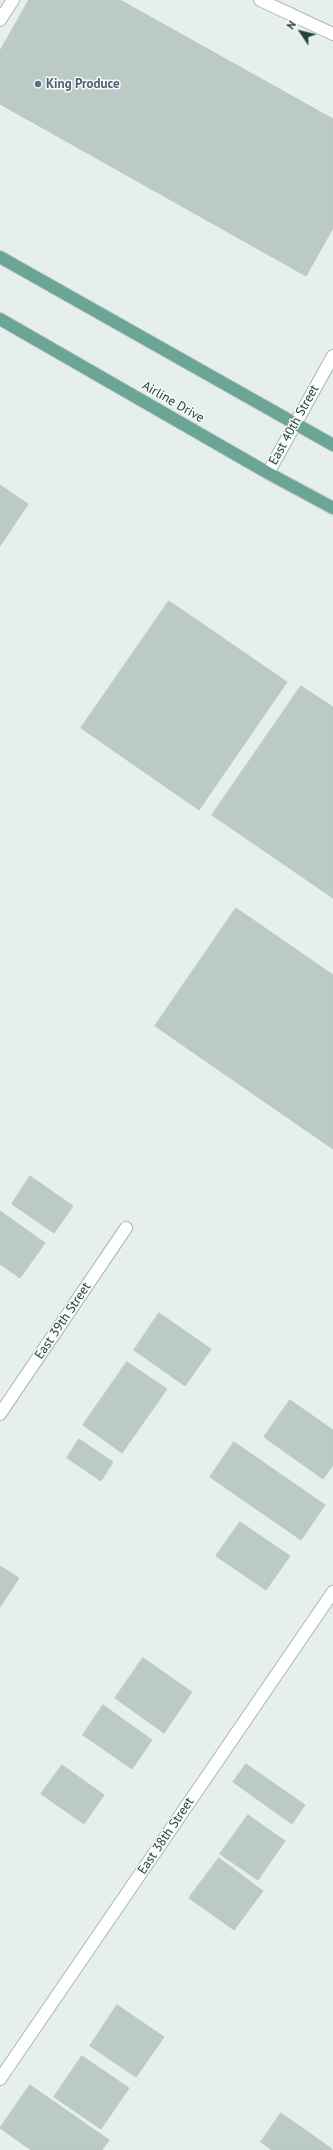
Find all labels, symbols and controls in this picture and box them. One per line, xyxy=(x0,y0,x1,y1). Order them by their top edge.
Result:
north arrow xyxy=(281,12,321,52)
text: N xyxy=(283,18,299,32)
place label: King Produce xyxy=(46,76,120,92)
marker: King Produce xyxy=(33,79,43,89)
street label: Airline Drive xyxy=(139,378,207,426)
street label: East 40th Street xyxy=(266,382,322,468)
street label: East 39th Street xyxy=(32,1280,94,1362)
street label: East 38th Street xyxy=(135,1795,197,1877)

